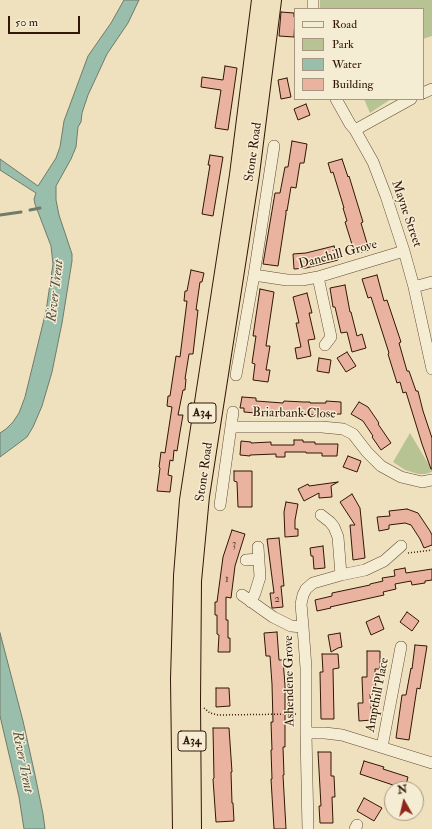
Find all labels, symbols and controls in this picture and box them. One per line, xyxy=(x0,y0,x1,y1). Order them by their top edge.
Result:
scale bar xyxy=(10,8,82,34)
legend xyxy=(294,8,424,100)
text: 50 m xyxy=(15,15,38,30)
text: Road xyxy=(332,17,357,32)
text: Park xyxy=(332,37,354,52)
text: Water xyxy=(332,57,361,72)
text: Building xyxy=(332,77,373,92)
street label: Stone Road xyxy=(242,121,266,183)
street label: Mayne Street xyxy=(387,179,425,249)
street label: Danehill Grove xyxy=(297,237,379,273)
water label: River Trent xyxy=(44,259,68,323)
road number: A34 xyxy=(188,403,216,423)
street label: Briarbank Close xyxy=(252,405,336,423)
street label: Stone Road xyxy=(193,441,217,503)
house number: 3 xyxy=(232,538,236,552)
house number: 1 xyxy=(225,573,229,587)
house number: 2 xyxy=(274,593,280,607)
street label: Ashendene Grove xyxy=(281,635,299,727)
street label: Ampthill Place xyxy=(363,656,393,734)
water label: River Trent xyxy=(8,730,36,794)
road number: A34 xyxy=(178,731,206,751)
north arrow xyxy=(384,781,424,821)
text: N xyxy=(397,782,408,797)

